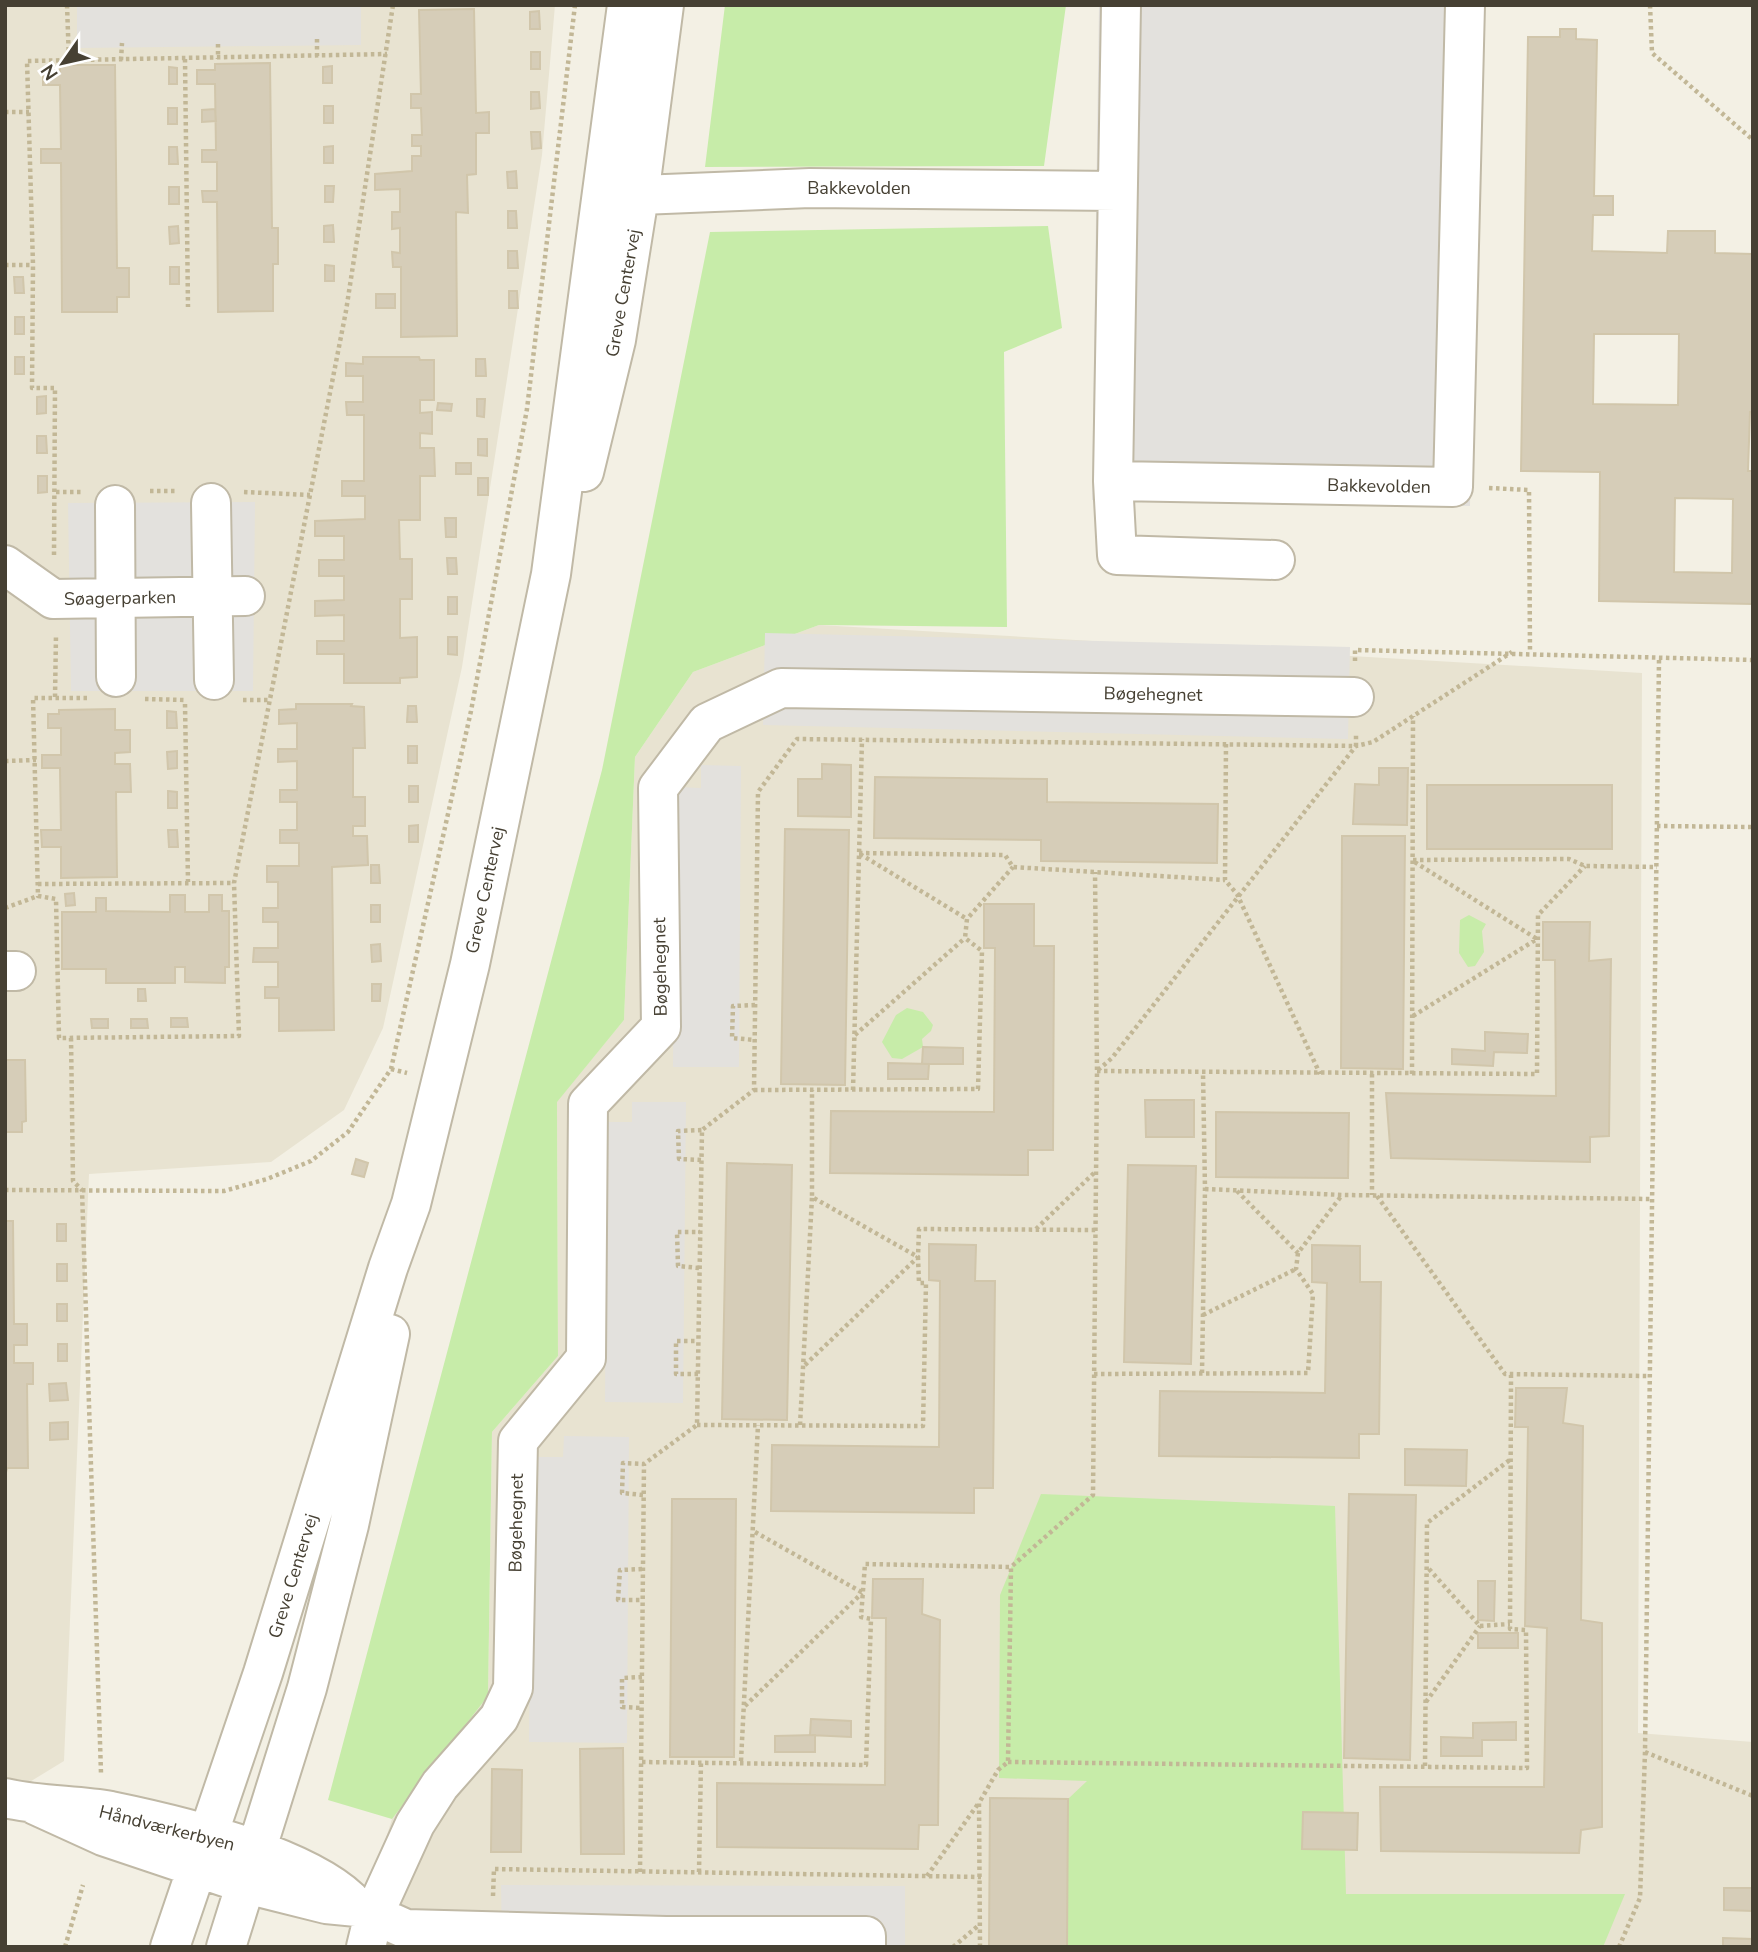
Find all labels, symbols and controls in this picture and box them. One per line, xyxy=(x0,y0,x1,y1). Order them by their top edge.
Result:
north arrow xyxy=(28,28,98,98)
text: N xyxy=(35,59,64,85)
street label: Bakkevolden xyxy=(807,176,911,200)
street label: Greve Centervej xyxy=(600,227,646,359)
street label: Bakkevolden xyxy=(1327,473,1431,499)
street label: Søagerparken xyxy=(64,585,176,611)
street label: Bøgehegnet xyxy=(1103,681,1203,707)
street label: Greve Centervej xyxy=(460,824,510,956)
street label: Bøgehegnet xyxy=(647,917,673,1017)
street label: Bøgehegnet xyxy=(503,1473,529,1573)
street label: Greve Centervej xyxy=(263,1511,323,1641)
street label: Håndværkerbyen xyxy=(97,1800,237,1856)

